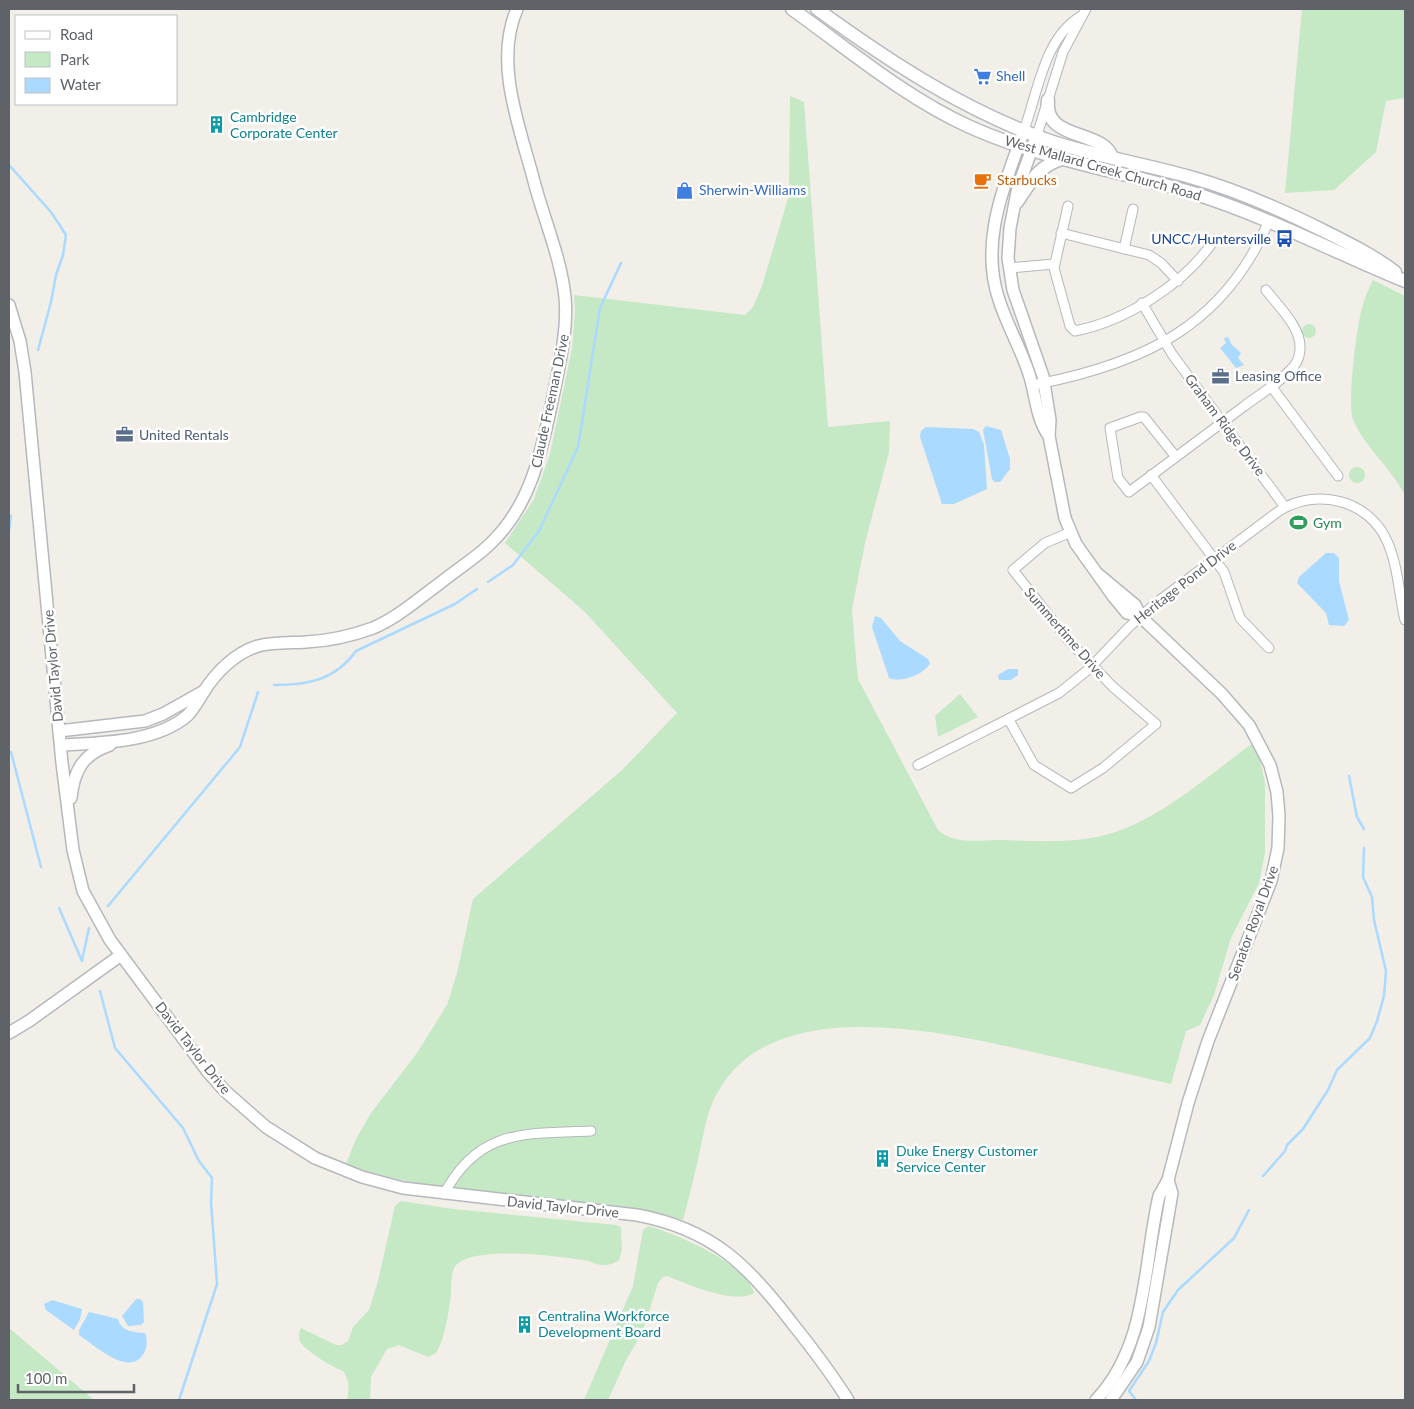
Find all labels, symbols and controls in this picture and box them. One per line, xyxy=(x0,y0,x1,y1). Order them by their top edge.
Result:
legend xyxy=(15,15,178,105)
text: Road xyxy=(60,25,93,43)
text: Park xyxy=(60,50,90,68)
supermarket icon: Shell xyxy=(972,66,992,86)
place label: Shell xyxy=(996,67,1025,84)
text: Water xyxy=(60,75,101,93)
place label: Cambridge Corporate Center xyxy=(230,108,338,141)
building icon: Cambridge Corporate Center xyxy=(206,115,226,135)
street label: West Mallard Creek Church Road xyxy=(1003,131,1203,204)
cafe icon: Starbucks xyxy=(973,170,993,190)
place label: Starbucks xyxy=(997,171,1057,188)
shop icon: Sherwin-Williams xyxy=(675,180,695,200)
place label: Sherwin-Williams xyxy=(699,181,806,198)
bus stop icon: UNCC/Huntersville xyxy=(1275,229,1295,249)
place label: UNCC/Huntersville xyxy=(1151,230,1271,247)
street label: Claude Freeman Drive xyxy=(527,332,572,469)
office icon: Leasing Office xyxy=(1211,366,1231,386)
place label: Leasing Office xyxy=(1235,367,1322,384)
street label: Graham Ridge Drive xyxy=(1182,370,1269,479)
office icon: United Rentals xyxy=(115,425,135,445)
place label: United Rentals xyxy=(139,426,229,443)
sports icon: Gym xyxy=(1289,513,1309,533)
place label: Gym xyxy=(1313,514,1342,531)
street label: Heritage Pond Drive xyxy=(1130,536,1239,627)
street label: Summertime Drive xyxy=(1021,584,1110,682)
street label: David Taylor Drive xyxy=(39,609,66,723)
street label: Senator Royal Drive xyxy=(1224,863,1281,983)
street label: David Taylor Drive xyxy=(152,998,235,1097)
place label: Duke Energy Customer Service Center xyxy=(896,1142,1038,1175)
building icon: Duke Energy Customer Service Center xyxy=(872,1149,892,1169)
street label: David Taylor Drive xyxy=(506,1192,620,1221)
place label: Centralina Workforce Development Board xyxy=(538,1307,669,1340)
building icon: Centralina Workforce Development Board xyxy=(514,1314,534,1334)
scale bar xyxy=(18,1362,134,1394)
text: 100 m xyxy=(25,1369,67,1387)

